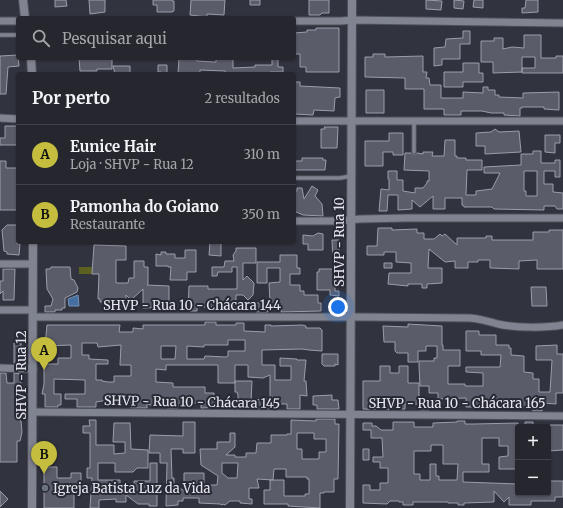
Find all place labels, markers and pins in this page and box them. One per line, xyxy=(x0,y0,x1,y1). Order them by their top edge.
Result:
pin: A xyxy=(31,337,57,370)
pin: B xyxy=(31,441,57,474)
place label: Igreja Batista Luz da Vida xyxy=(53,480,210,497)
marker: Igreja Batista Luz da Vida xyxy=(40,483,50,493)

